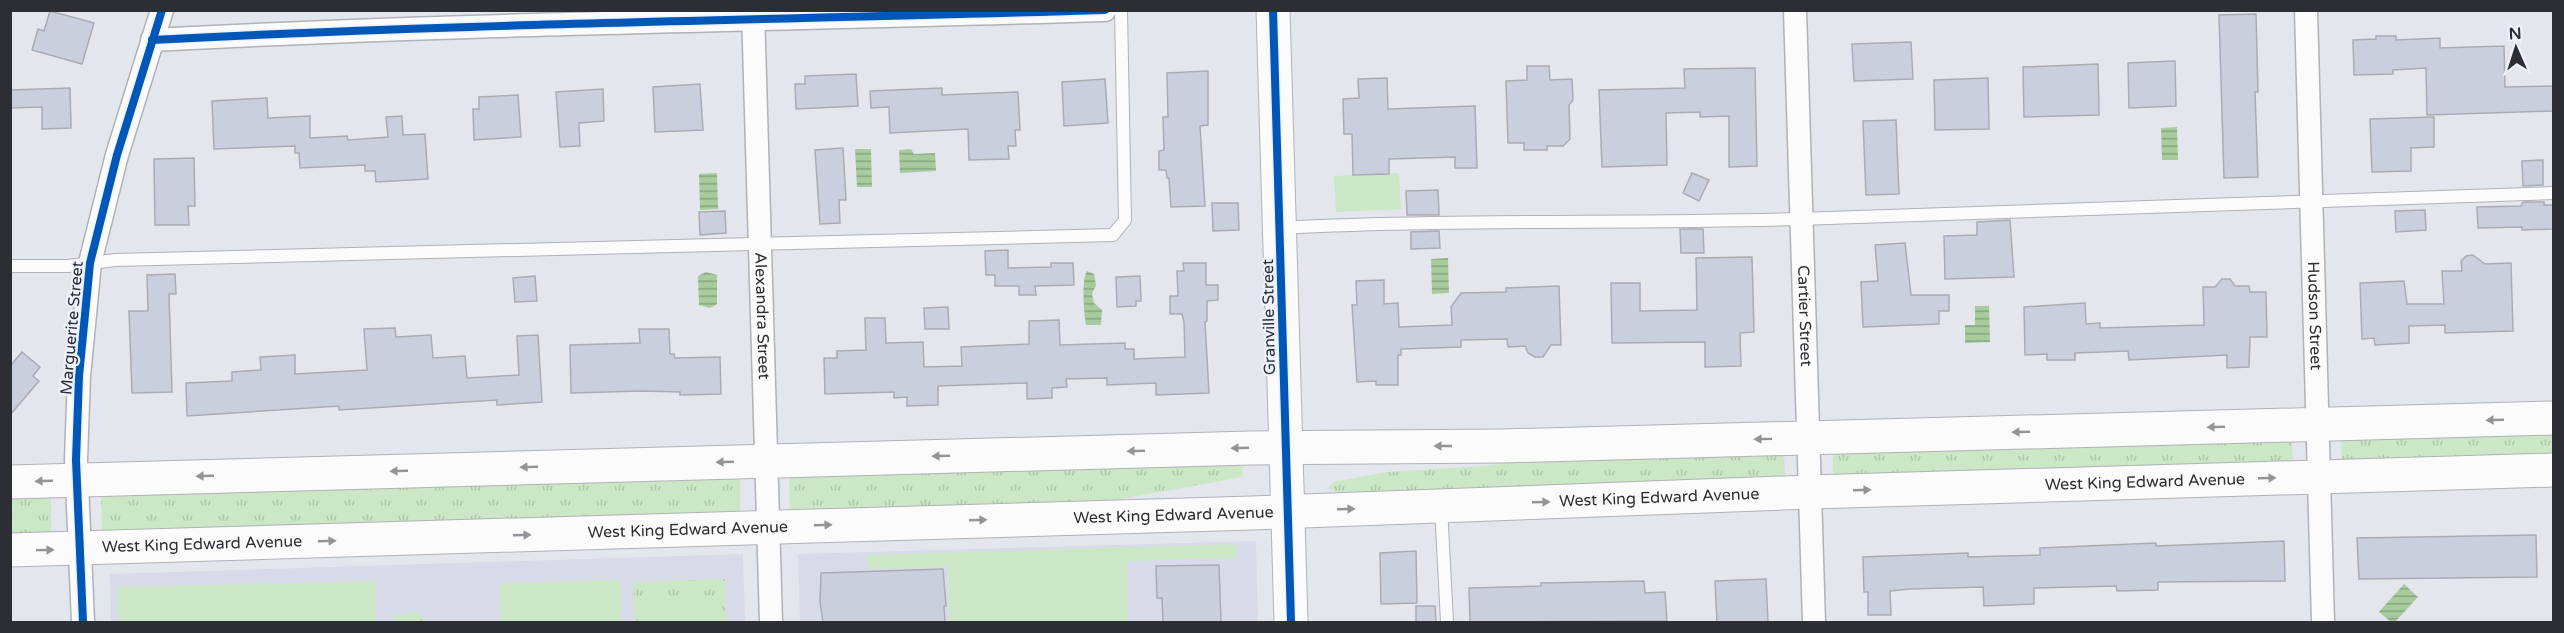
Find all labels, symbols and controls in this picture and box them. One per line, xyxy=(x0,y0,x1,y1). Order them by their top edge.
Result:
north arrow xyxy=(2486,18,2546,78)
text: N xyxy=(2508,24,2522,44)
street label: Alexandra Street xyxy=(750,252,774,380)
street label: Granville Street xyxy=(1258,259,1280,375)
street label: Marguerite Street xyxy=(56,260,88,396)
street label: Hudson Street xyxy=(2303,261,2326,371)
street label: Cartier Street xyxy=(1793,265,1816,367)
one-way arrow xyxy=(2486,415,2505,424)
one-way arrow xyxy=(2207,422,2226,432)
one-way arrow xyxy=(2012,428,2031,437)
one-way arrow xyxy=(1754,434,1773,444)
one-way arrow xyxy=(1434,441,1453,451)
one-way arrow xyxy=(1230,443,1249,453)
one-way arrow xyxy=(1127,446,1146,456)
one-way arrow xyxy=(932,452,951,461)
one-way arrow xyxy=(716,457,735,467)
one-way arrow xyxy=(519,463,538,472)
one-way arrow xyxy=(390,466,409,476)
street label: West King Edward Avenue xyxy=(2044,469,2245,495)
one-way arrow xyxy=(195,471,214,481)
one-way arrow xyxy=(2257,473,2276,483)
one-way arrow xyxy=(34,476,53,485)
street label: West King Edward Avenue xyxy=(1559,484,1760,511)
one-way arrow xyxy=(1852,486,1871,495)
one-way arrow xyxy=(1531,498,1550,507)
street label: West King Edward Avenue xyxy=(1073,502,1274,528)
one-way arrow xyxy=(1337,505,1356,514)
one-way arrow xyxy=(968,515,987,525)
street label: West King Edward Avenue xyxy=(587,517,788,543)
one-way arrow xyxy=(813,520,832,530)
one-way arrow xyxy=(513,530,532,540)
street label: West King Edward Avenue xyxy=(101,531,302,557)
one-way arrow xyxy=(318,536,337,546)
one-way arrow xyxy=(36,545,55,555)

